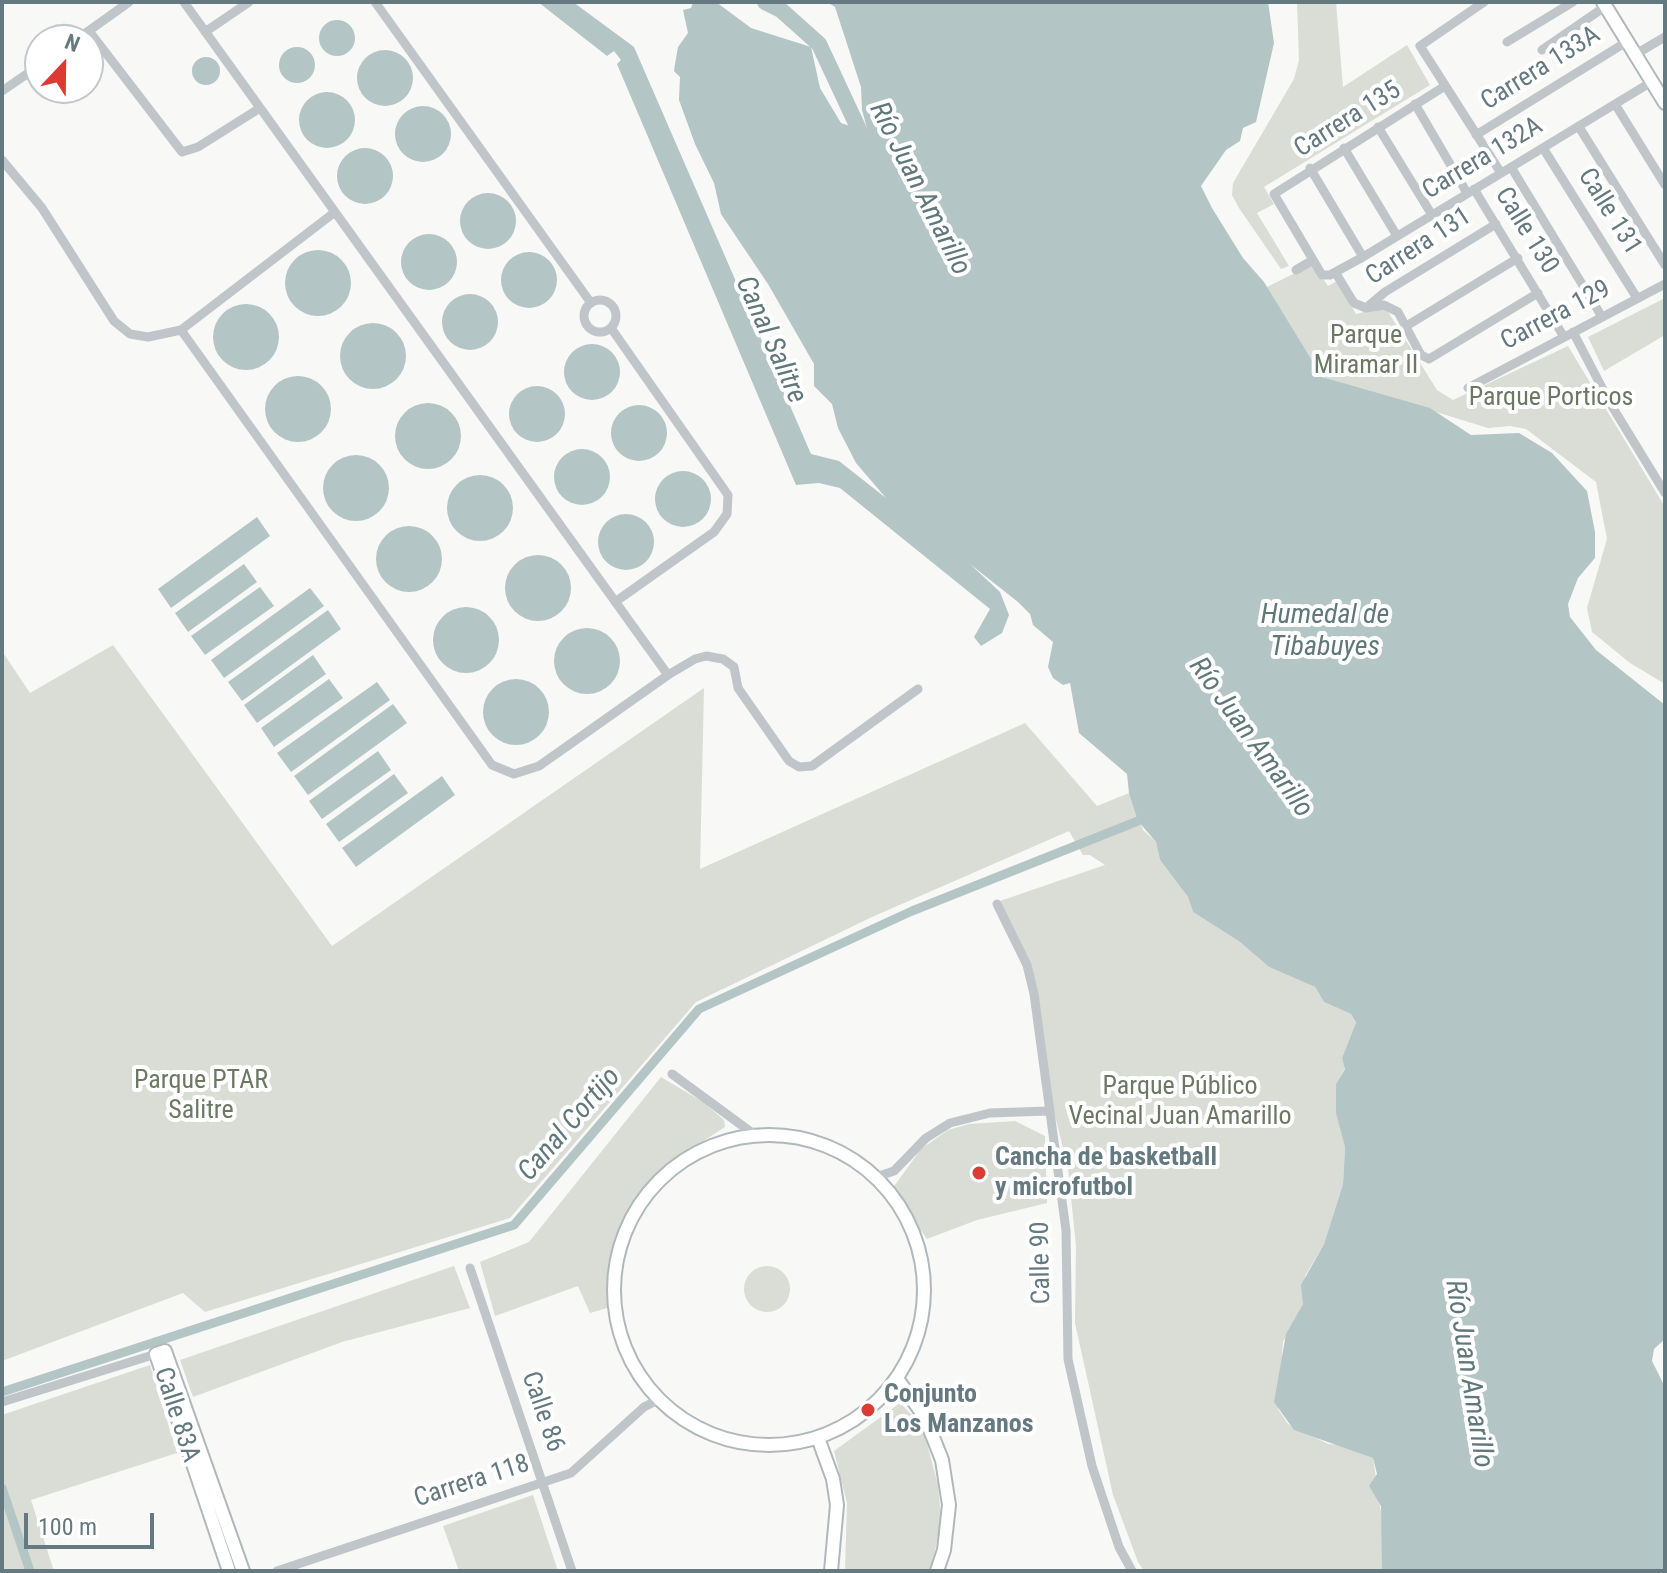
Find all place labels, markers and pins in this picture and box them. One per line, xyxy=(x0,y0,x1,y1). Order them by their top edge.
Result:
place label: Cancha de basketball y microfutbol xyxy=(995,1142,1217,1204)
marker: Cancha de basketball y microfutbol xyxy=(970,1164,988,1182)
place label: Conjunto Los Manzanos xyxy=(884,1379,1033,1440)
marker: Conjunto Los Manzanos xyxy=(859,1401,877,1419)

